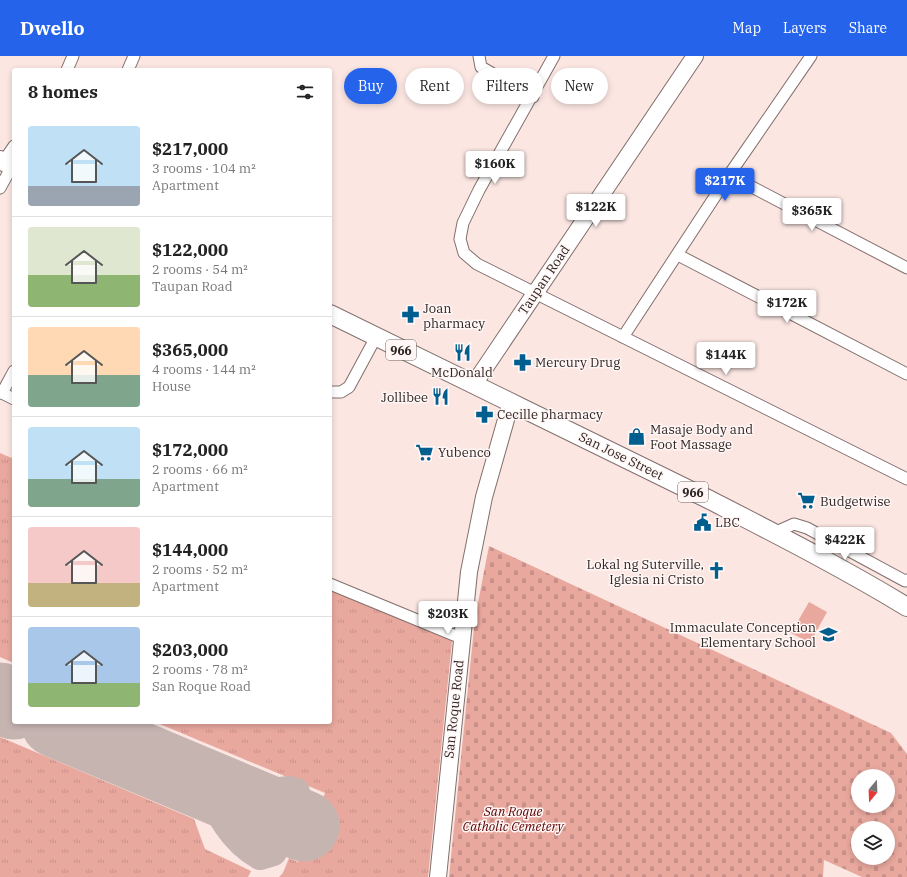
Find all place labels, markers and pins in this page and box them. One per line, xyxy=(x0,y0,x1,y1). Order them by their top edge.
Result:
pin: $160K xyxy=(467,151,523,185)
pin: $217K xyxy=(697,168,753,202)
pin: $122K xyxy=(568,194,624,228)
pin: $365K xyxy=(784,198,840,232)
pin: $172K xyxy=(759,290,815,324)
place label: Joan pharmacy xyxy=(423,300,485,332)
pharmacy icon: Joan pharmacy xyxy=(400,305,420,325)
pin: $144K xyxy=(698,342,754,376)
restaurant icon: McDonald xyxy=(452,343,472,363)
pharmacy icon: Mercury Drug xyxy=(512,352,532,372)
place label: Mercury Drug xyxy=(535,354,620,371)
place label: McDonald xyxy=(431,364,493,381)
restaurant icon: Jollibee xyxy=(431,387,451,407)
place label: Jollibee xyxy=(381,389,428,406)
pharmacy icon: Cecille pharmacy xyxy=(474,404,494,424)
place label: Cecille pharmacy xyxy=(497,406,603,423)
place label: Masaje Body and Foot Massage xyxy=(650,421,753,453)
shop icon: Masaje Body and Foot Massage xyxy=(627,426,647,446)
supermarket icon: Yubenco xyxy=(415,442,435,462)
place label: Yubenco xyxy=(438,444,491,461)
supermarket icon: Budgetwise xyxy=(797,491,817,511)
place label: Budgetwise xyxy=(820,493,891,510)
public building icon: LBC xyxy=(692,512,712,532)
place label: LBC xyxy=(715,514,740,531)
pin: $422K xyxy=(817,527,873,561)
place label: Lokal ng Suterville, Iglesia ni Cristo xyxy=(587,556,704,588)
church icon: Lokal ng Suterville, Iglesia ni Cristo xyxy=(707,561,727,581)
pin: $203K xyxy=(420,601,476,635)
place label: Immaculate Conception Elementary School xyxy=(670,619,816,651)
school or university icon: Immaculate Conception Elementary School xyxy=(819,624,839,644)

